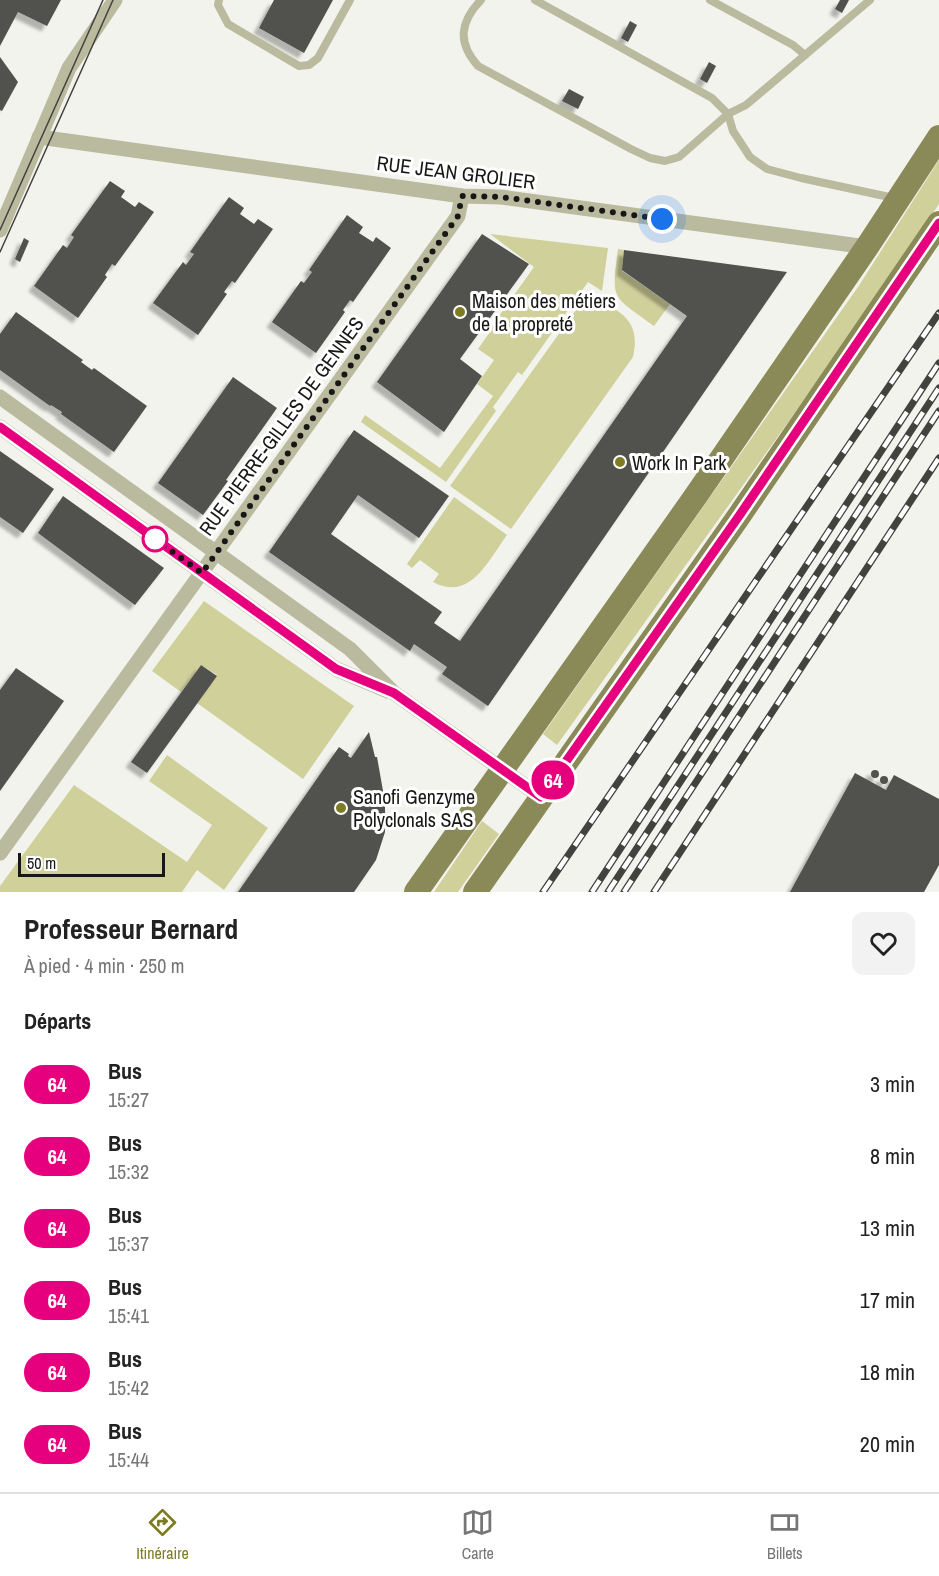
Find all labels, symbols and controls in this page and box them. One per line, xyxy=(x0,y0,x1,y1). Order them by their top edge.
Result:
street label: RUE JEAN GROLIER xyxy=(375,149,537,195)
your location xyxy=(647,204,677,234)
place label: Maison des métiers de la propreté xyxy=(472,287,616,337)
marker: Maison des métiers de la propreté xyxy=(453,305,467,319)
street label: RUE PIERRE-GILLES DE GENNES xyxy=(192,311,370,541)
place label: Work In Park xyxy=(632,449,727,476)
marker: Work In Park xyxy=(613,455,627,469)
unlabelled marker xyxy=(142,526,168,552)
line badge: 64 xyxy=(526,760,580,800)
text: 64 xyxy=(543,766,563,795)
place label: Sanofi Genzyme Polyclonals SAS xyxy=(353,783,475,833)
marker: Sanofi Genzyme Polyclonals SAS xyxy=(334,801,348,815)
scale bar xyxy=(18,850,165,878)
text: 50 m xyxy=(27,852,56,874)
text: Professeur Bernard xyxy=(24,910,238,948)
button: heart xyxy=(852,912,915,975)
text: À pied · 4 min · 250 m xyxy=(24,952,184,979)
text: Départs xyxy=(24,1006,91,1036)
text: Bus xyxy=(108,1056,142,1086)
text: 3 min xyxy=(870,1069,915,1099)
text: 64 xyxy=(47,1070,67,1099)
text: 15:27 xyxy=(108,1086,149,1113)
text: Bus xyxy=(108,1128,142,1158)
text: 8 min xyxy=(870,1141,915,1171)
text: 64 xyxy=(47,1142,67,1171)
text: 15:32 xyxy=(108,1158,149,1185)
text: Bus xyxy=(108,1200,142,1230)
text: 13 min xyxy=(860,1213,915,1243)
text: 64 xyxy=(47,1214,67,1243)
text: 15:37 xyxy=(108,1230,149,1257)
text: Bus xyxy=(108,1272,142,1302)
text: 17 min xyxy=(860,1285,915,1315)
text: 64 xyxy=(47,1286,67,1315)
text: 15:41 xyxy=(108,1302,149,1329)
text: Bus xyxy=(108,1344,142,1374)
text: 18 min xyxy=(860,1357,915,1387)
text: 64 xyxy=(47,1358,67,1387)
text: 15:42 xyxy=(108,1374,149,1401)
text: Bus xyxy=(108,1416,142,1446)
text: 20 min xyxy=(860,1429,915,1459)
text: 64 xyxy=(47,1430,67,1459)
text: 15:44 xyxy=(108,1446,149,1473)
tab: Itinéraire xyxy=(136,1506,189,1564)
tab: Carte xyxy=(461,1506,494,1564)
tab: Billets xyxy=(767,1506,803,1564)

